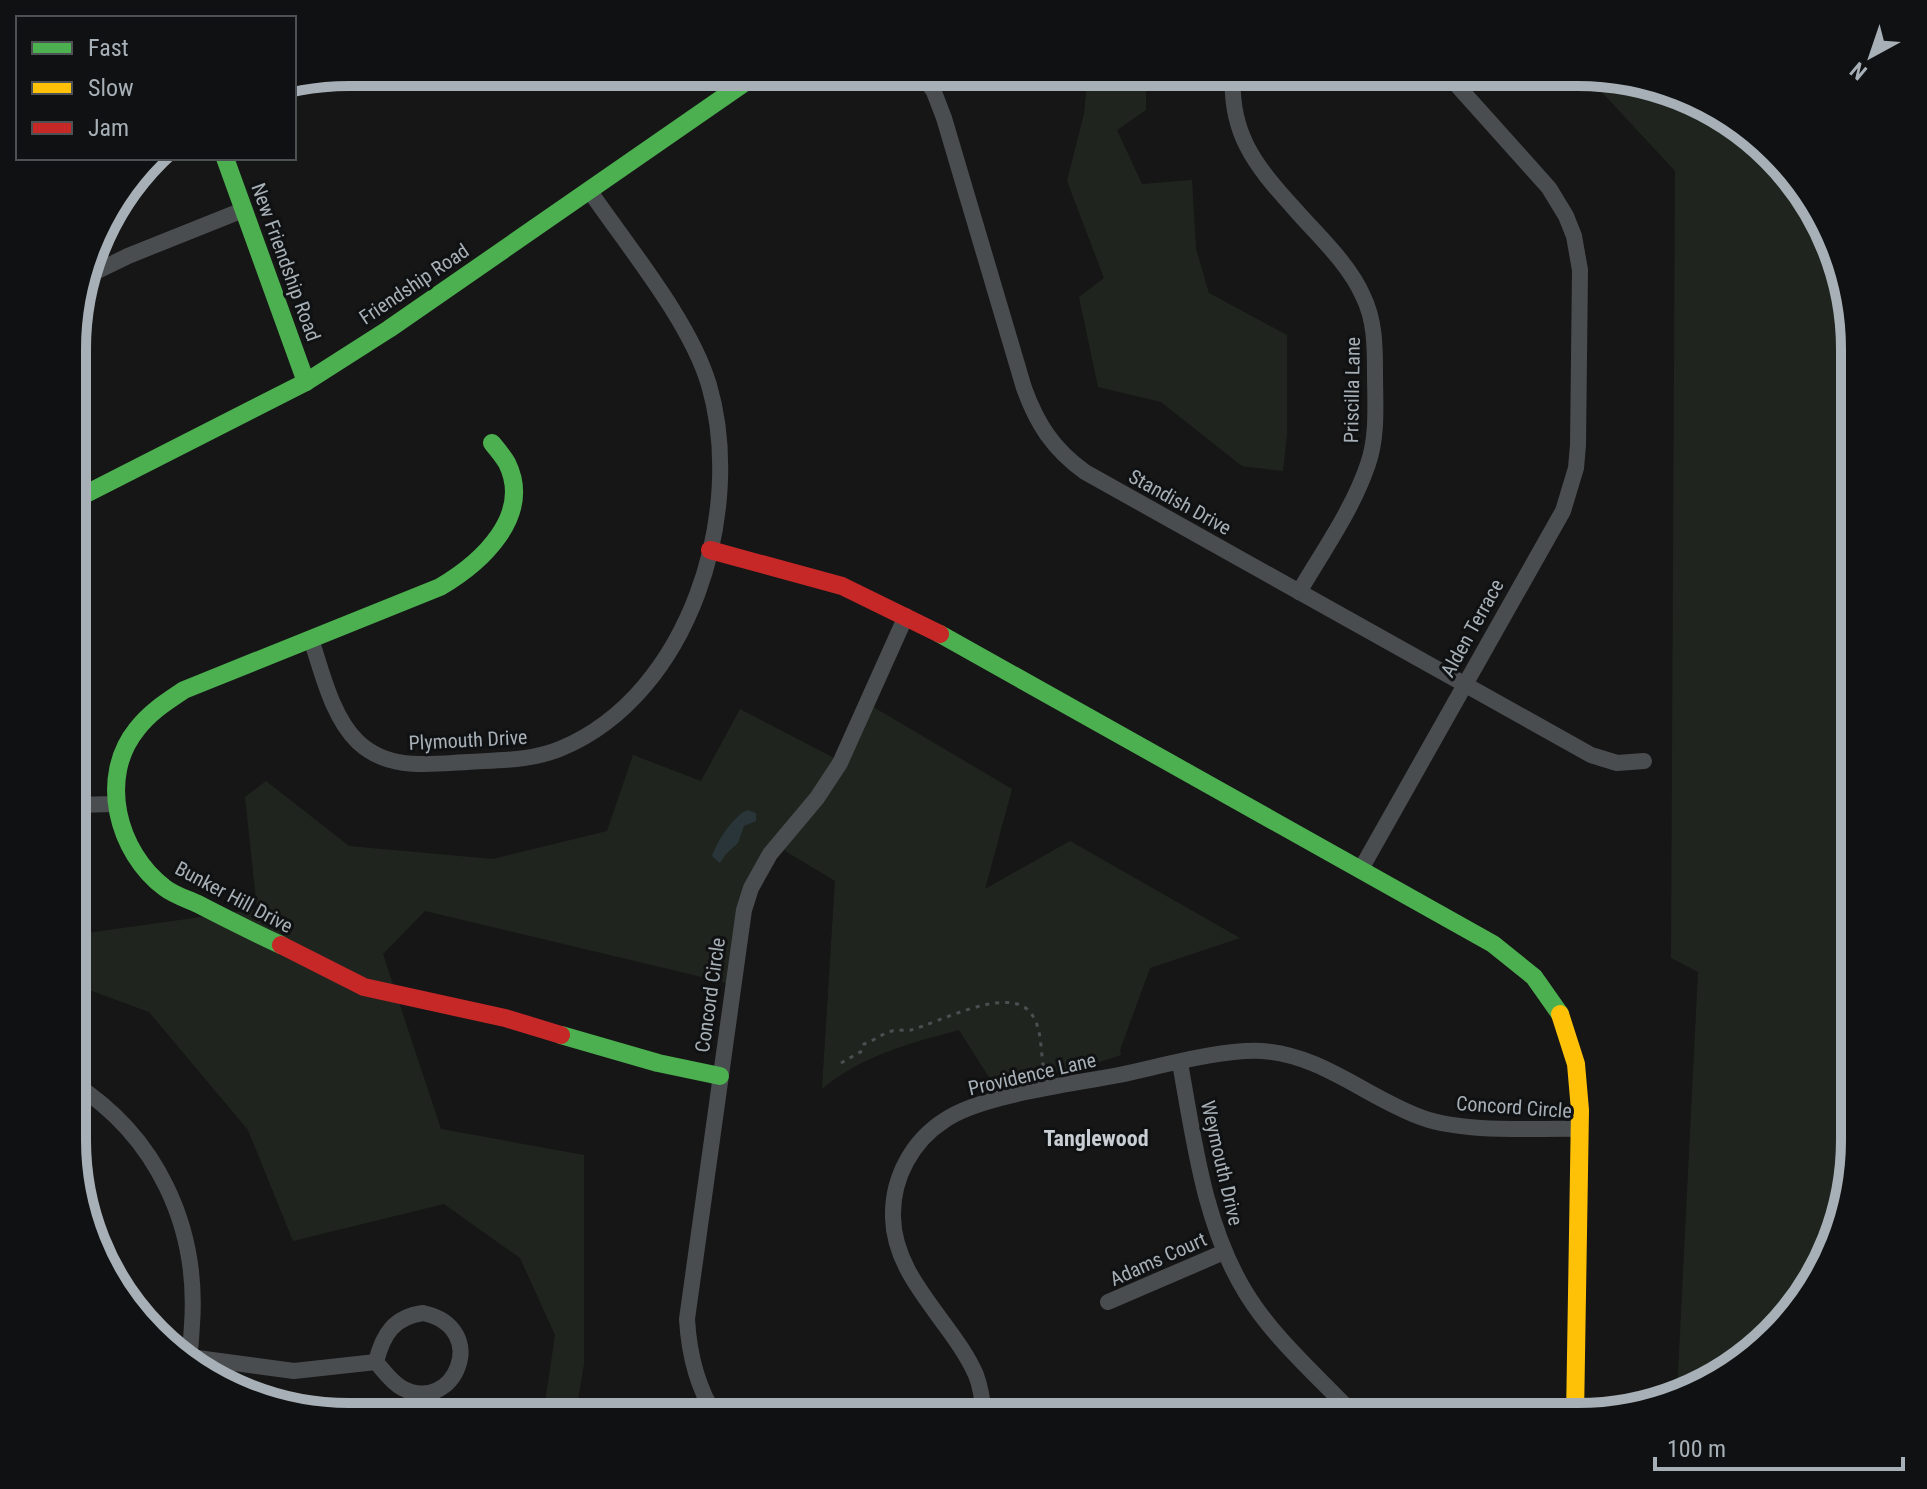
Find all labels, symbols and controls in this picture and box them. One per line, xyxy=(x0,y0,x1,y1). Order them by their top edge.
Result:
legend xyxy=(16,16,296,160)
north arrow xyxy=(1831,16,1911,96)
text: Fast xyxy=(88,34,129,62)
text: N xyxy=(1845,57,1872,85)
text: Slow xyxy=(88,74,134,102)
text: Jam xyxy=(88,114,129,142)
street label: New Friendship Road xyxy=(246,180,326,344)
street label: Friendship Road xyxy=(355,239,473,329)
street label: Priscilla Lane xyxy=(1339,337,1365,443)
street label: Standish Drive xyxy=(1125,464,1235,540)
street label: Alden Terrace xyxy=(1435,575,1509,681)
street label: Plymouth Drive xyxy=(408,725,528,755)
street label: Bunker Hill Drive xyxy=(171,856,297,938)
street label: Concord Circle xyxy=(690,936,730,1054)
street label: Providence Lane xyxy=(966,1048,1098,1100)
street label: Concord Circle xyxy=(1455,1091,1573,1123)
street label: Weymouth Drive xyxy=(1196,1098,1248,1228)
district label: Tanglewood xyxy=(1043,1126,1149,1151)
street label: Adams Court xyxy=(1106,1227,1210,1291)
scale bar xyxy=(1655,1421,1903,1471)
text: 100 m xyxy=(1667,1435,1726,1463)

